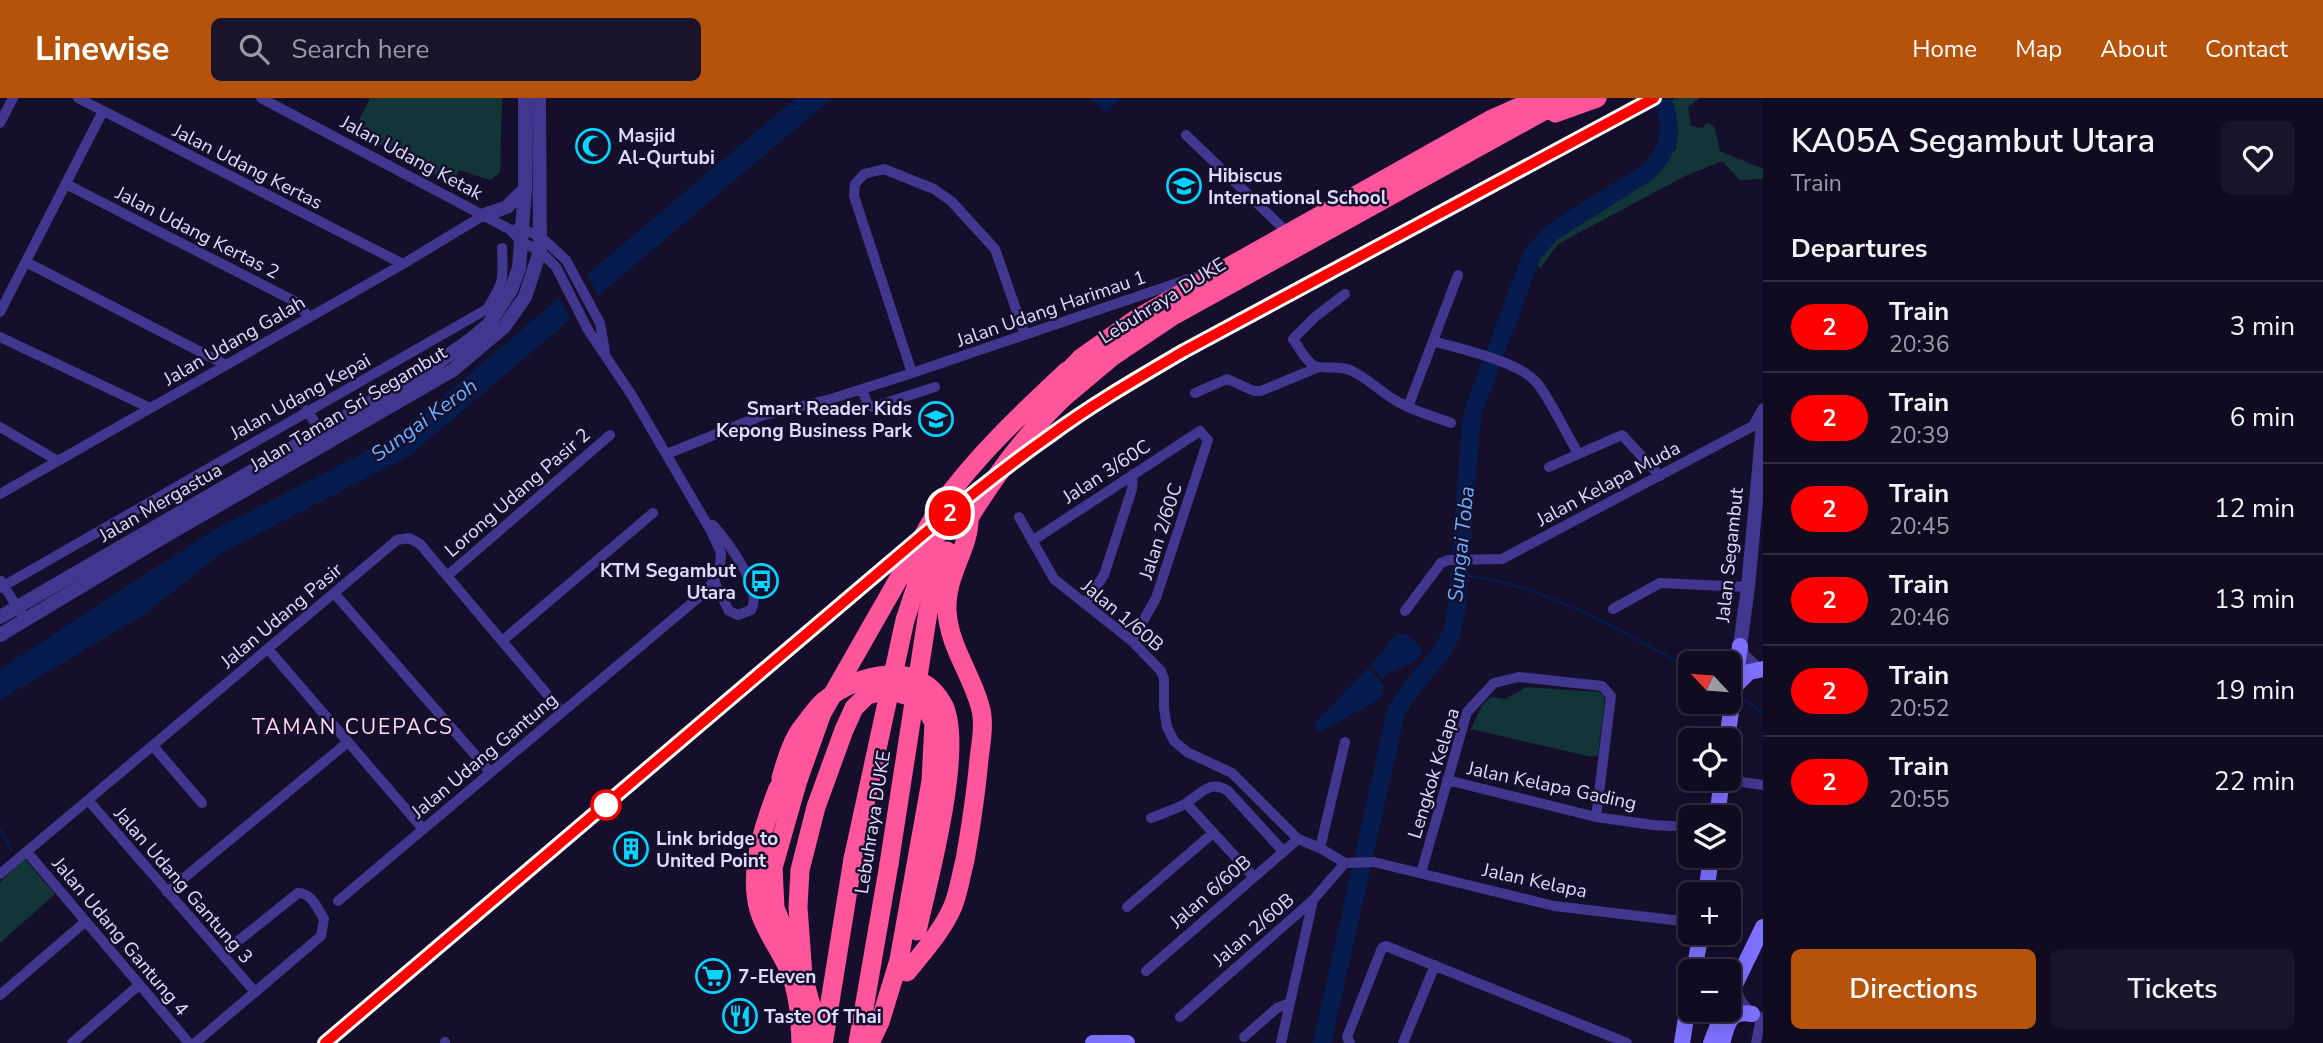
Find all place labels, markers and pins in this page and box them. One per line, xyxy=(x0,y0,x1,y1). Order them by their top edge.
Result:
place label: Masjid Al-Qurtubi xyxy=(618,123,715,171)
mosque icon: Masjid Al-Qurtubi xyxy=(574,127,612,165)
place label: Hibiscus International School xyxy=(1208,163,1387,211)
school or university icon: Hibiscus International School xyxy=(1165,167,1203,205)
place label: Smart Reader Kids Kepong Business Park xyxy=(716,396,913,444)
school or university icon: Smart Reader Kids Kepong Business Park xyxy=(917,400,955,438)
place label: KTM Segambut Utara xyxy=(600,558,737,606)
bus stop icon: KTM Segambut Utara xyxy=(742,562,780,600)
unlabelled marker xyxy=(591,790,621,820)
place label: Link bridge to United Point xyxy=(656,826,778,874)
building icon: Link bridge to United Point xyxy=(612,830,650,868)
supermarket icon: 7-Eleven xyxy=(694,957,732,995)
place label: 7-Eleven xyxy=(738,964,816,990)
restaurant icon: Taste Of Thai xyxy=(721,997,759,1035)
place label: Taste Of Thai xyxy=(764,1004,882,1030)

